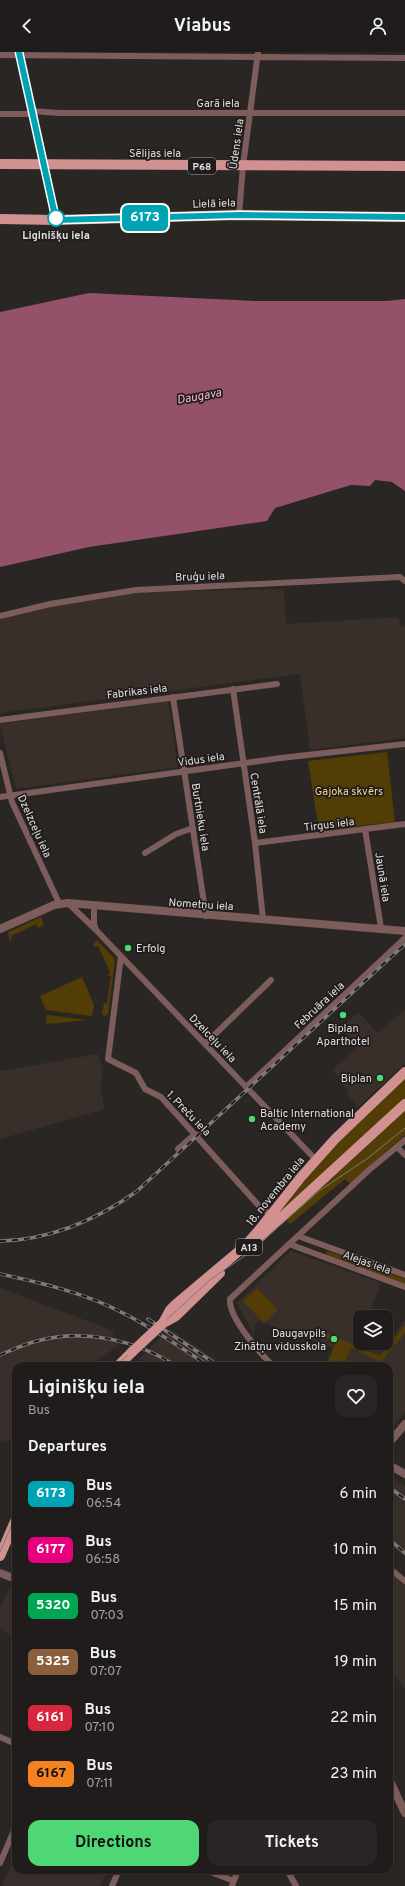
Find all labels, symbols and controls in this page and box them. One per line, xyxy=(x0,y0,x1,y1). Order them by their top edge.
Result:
icon: back xyxy=(16,15,38,37)
text: Viabus xyxy=(174,15,231,38)
icon: person xyxy=(367,15,389,37)
street label: Garā iela xyxy=(196,97,240,111)
street label: Ūdens iela xyxy=(227,118,248,170)
street label: Sēlijas iela xyxy=(129,147,181,161)
road number: P68 xyxy=(188,158,216,174)
street label: Lielā iela xyxy=(192,196,236,212)
line badge: 6173 xyxy=(117,205,173,231)
marker: Liginišķu iela xyxy=(47,209,65,227)
text: 6173 xyxy=(130,209,160,226)
place label: Liginišķu iela xyxy=(22,229,90,243)
water label: Daugava xyxy=(176,385,223,409)
street label: Bruģu iela xyxy=(175,569,225,585)
street label: Fabrikas iela xyxy=(106,681,168,703)
street label: Vidus iela xyxy=(177,750,226,770)
street label: Centrālā iela xyxy=(246,772,270,835)
street label: Burtnieku iela xyxy=(188,782,212,852)
park label: Gajoka skvērs xyxy=(315,785,383,799)
street label: Dzelzceļu iela xyxy=(14,793,54,860)
street label: Tirgus iela xyxy=(303,815,355,835)
street label: Jaunā iela xyxy=(371,851,393,903)
street label: Nometņu iela xyxy=(168,896,234,914)
place label: Erfolg xyxy=(136,942,166,956)
marker: Erfolg xyxy=(123,943,133,953)
street label: Februāra iela xyxy=(292,979,348,1032)
marker: Biplan Aparthotel xyxy=(338,1010,348,1020)
street label: Dzelceļu iela xyxy=(186,1011,239,1066)
place label: Biplan Aparthotel xyxy=(316,1022,370,1049)
place label: Biplan xyxy=(341,1072,372,1086)
marker: Biplan xyxy=(375,1073,385,1083)
street label: 1. Preču iela xyxy=(163,1088,214,1139)
place label: Baltic International Academy xyxy=(260,1107,354,1134)
marker: Baltic International Academy xyxy=(247,1114,257,1124)
street label: 18. novembra iela xyxy=(244,1154,308,1229)
road number: A13 xyxy=(236,1239,262,1255)
street label: Alejas iela xyxy=(341,1248,393,1278)
map controls xyxy=(353,1310,393,1350)
button: layers xyxy=(353,1310,393,1350)
place label: Daugavpils Zinātņu vidusskola xyxy=(234,1327,326,1354)
marker: Daugavpils Zinātņu vidusskola xyxy=(329,1334,339,1344)
button: heart xyxy=(335,1375,377,1417)
text: Liginišķu iela xyxy=(28,1376,145,1400)
text: Bus xyxy=(28,1403,50,1419)
text: Departures xyxy=(28,1438,107,1457)
text: Bus xyxy=(86,1477,113,1496)
text: 6173 xyxy=(36,1485,66,1502)
text: 6 min xyxy=(340,1485,377,1504)
text: 06:54 xyxy=(86,1496,121,1512)
text: Bus xyxy=(85,1533,112,1552)
text: 6177 xyxy=(36,1541,65,1558)
text: 10 min xyxy=(333,1541,377,1560)
text: 06:58 xyxy=(85,1552,120,1568)
text: Bus xyxy=(90,1589,117,1608)
text: 5320 xyxy=(36,1597,70,1614)
text: 15 min xyxy=(334,1597,377,1616)
text: 07:03 xyxy=(90,1608,124,1624)
text: Bus xyxy=(90,1645,116,1664)
text: 5325 xyxy=(36,1653,70,1670)
text: 19 min xyxy=(334,1653,377,1672)
text: 07:07 xyxy=(90,1664,122,1680)
text: Bus xyxy=(84,1701,111,1720)
text: 6161 xyxy=(36,1709,64,1726)
text: 22 min xyxy=(330,1709,377,1728)
text: 07:10 xyxy=(84,1720,115,1736)
text: Bus xyxy=(86,1757,113,1776)
text: 6167 xyxy=(36,1765,66,1782)
text: 23 min xyxy=(330,1765,377,1784)
text: 07:11 xyxy=(86,1776,113,1792)
button: Directions xyxy=(28,1820,199,1866)
button: Tickets xyxy=(207,1820,377,1866)

